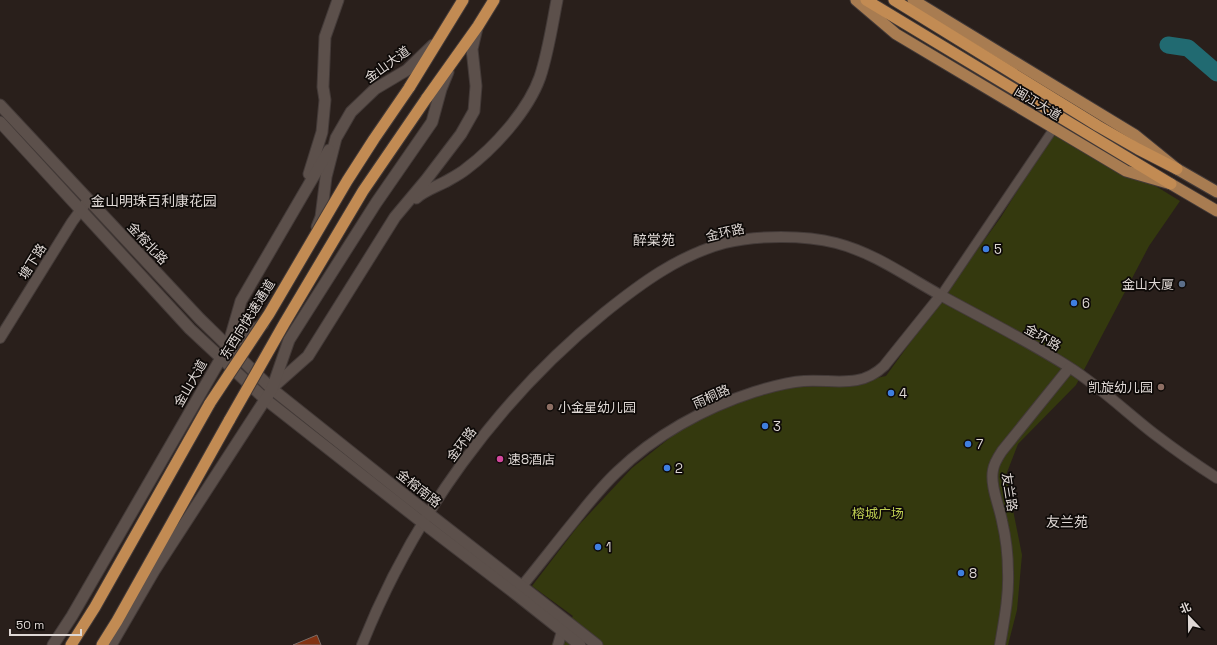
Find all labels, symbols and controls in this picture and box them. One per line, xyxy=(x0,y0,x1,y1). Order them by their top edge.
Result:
street label: 金山大道 xyxy=(361,42,413,87)
street label: 闽江大道 xyxy=(1011,83,1064,124)
district label: 金山明珠百利康花园 xyxy=(91,192,217,210)
street label: 金榕北路 xyxy=(124,219,172,268)
street label: 金环路 xyxy=(704,220,746,245)
district label: 醉棠苑 xyxy=(633,231,675,249)
street label: 塘下路 xyxy=(15,240,50,282)
place label: 5 xyxy=(994,241,1002,258)
marker: 5 xyxy=(981,244,991,254)
street label: 东西向快速通道 xyxy=(216,276,279,362)
place label: 金山大厦 xyxy=(1122,276,1174,293)
marker: 金山大厦 xyxy=(1177,279,1187,289)
place label: 6 xyxy=(1082,295,1090,312)
marker: 6 xyxy=(1069,298,1079,308)
street label: 金环路 xyxy=(1022,320,1064,355)
street label: 金山大道 xyxy=(170,356,211,410)
place label: 凯旋幼儿园 xyxy=(1088,379,1153,396)
street label: 雨桐路 xyxy=(690,381,732,412)
marker: 凯旋幼儿园 xyxy=(1156,382,1166,392)
place label: 4 xyxy=(899,385,907,402)
marker: 4 xyxy=(886,388,896,398)
place label: 小金星幼儿园 xyxy=(558,399,636,416)
marker: 小金星幼儿园 xyxy=(545,402,555,412)
place label: 3 xyxy=(773,418,781,435)
marker: 3 xyxy=(760,421,770,431)
street label: 金环路 xyxy=(443,424,480,465)
place label: 7 xyxy=(976,436,983,453)
marker: 7 xyxy=(963,439,973,449)
place label: 速8酒店 xyxy=(508,451,555,468)
marker: 速8酒店 xyxy=(495,454,505,464)
place label: 2 xyxy=(675,460,683,477)
marker: 2 xyxy=(662,463,672,473)
street label: 金榕南路 xyxy=(393,466,444,511)
street label: 友兰路 xyxy=(998,471,1021,513)
park label: 榕城广场 xyxy=(852,505,904,522)
district label: 友兰苑 xyxy=(1046,513,1088,531)
place label: 1 xyxy=(606,539,611,556)
marker: 1 xyxy=(593,542,603,552)
place label: 8 xyxy=(969,565,977,582)
marker: 8 xyxy=(956,568,966,578)
north arrow xyxy=(1169,597,1209,637)
text: 北 xyxy=(1178,599,1193,616)
scale bar xyxy=(10,611,81,637)
text: 50 m xyxy=(16,617,44,633)

